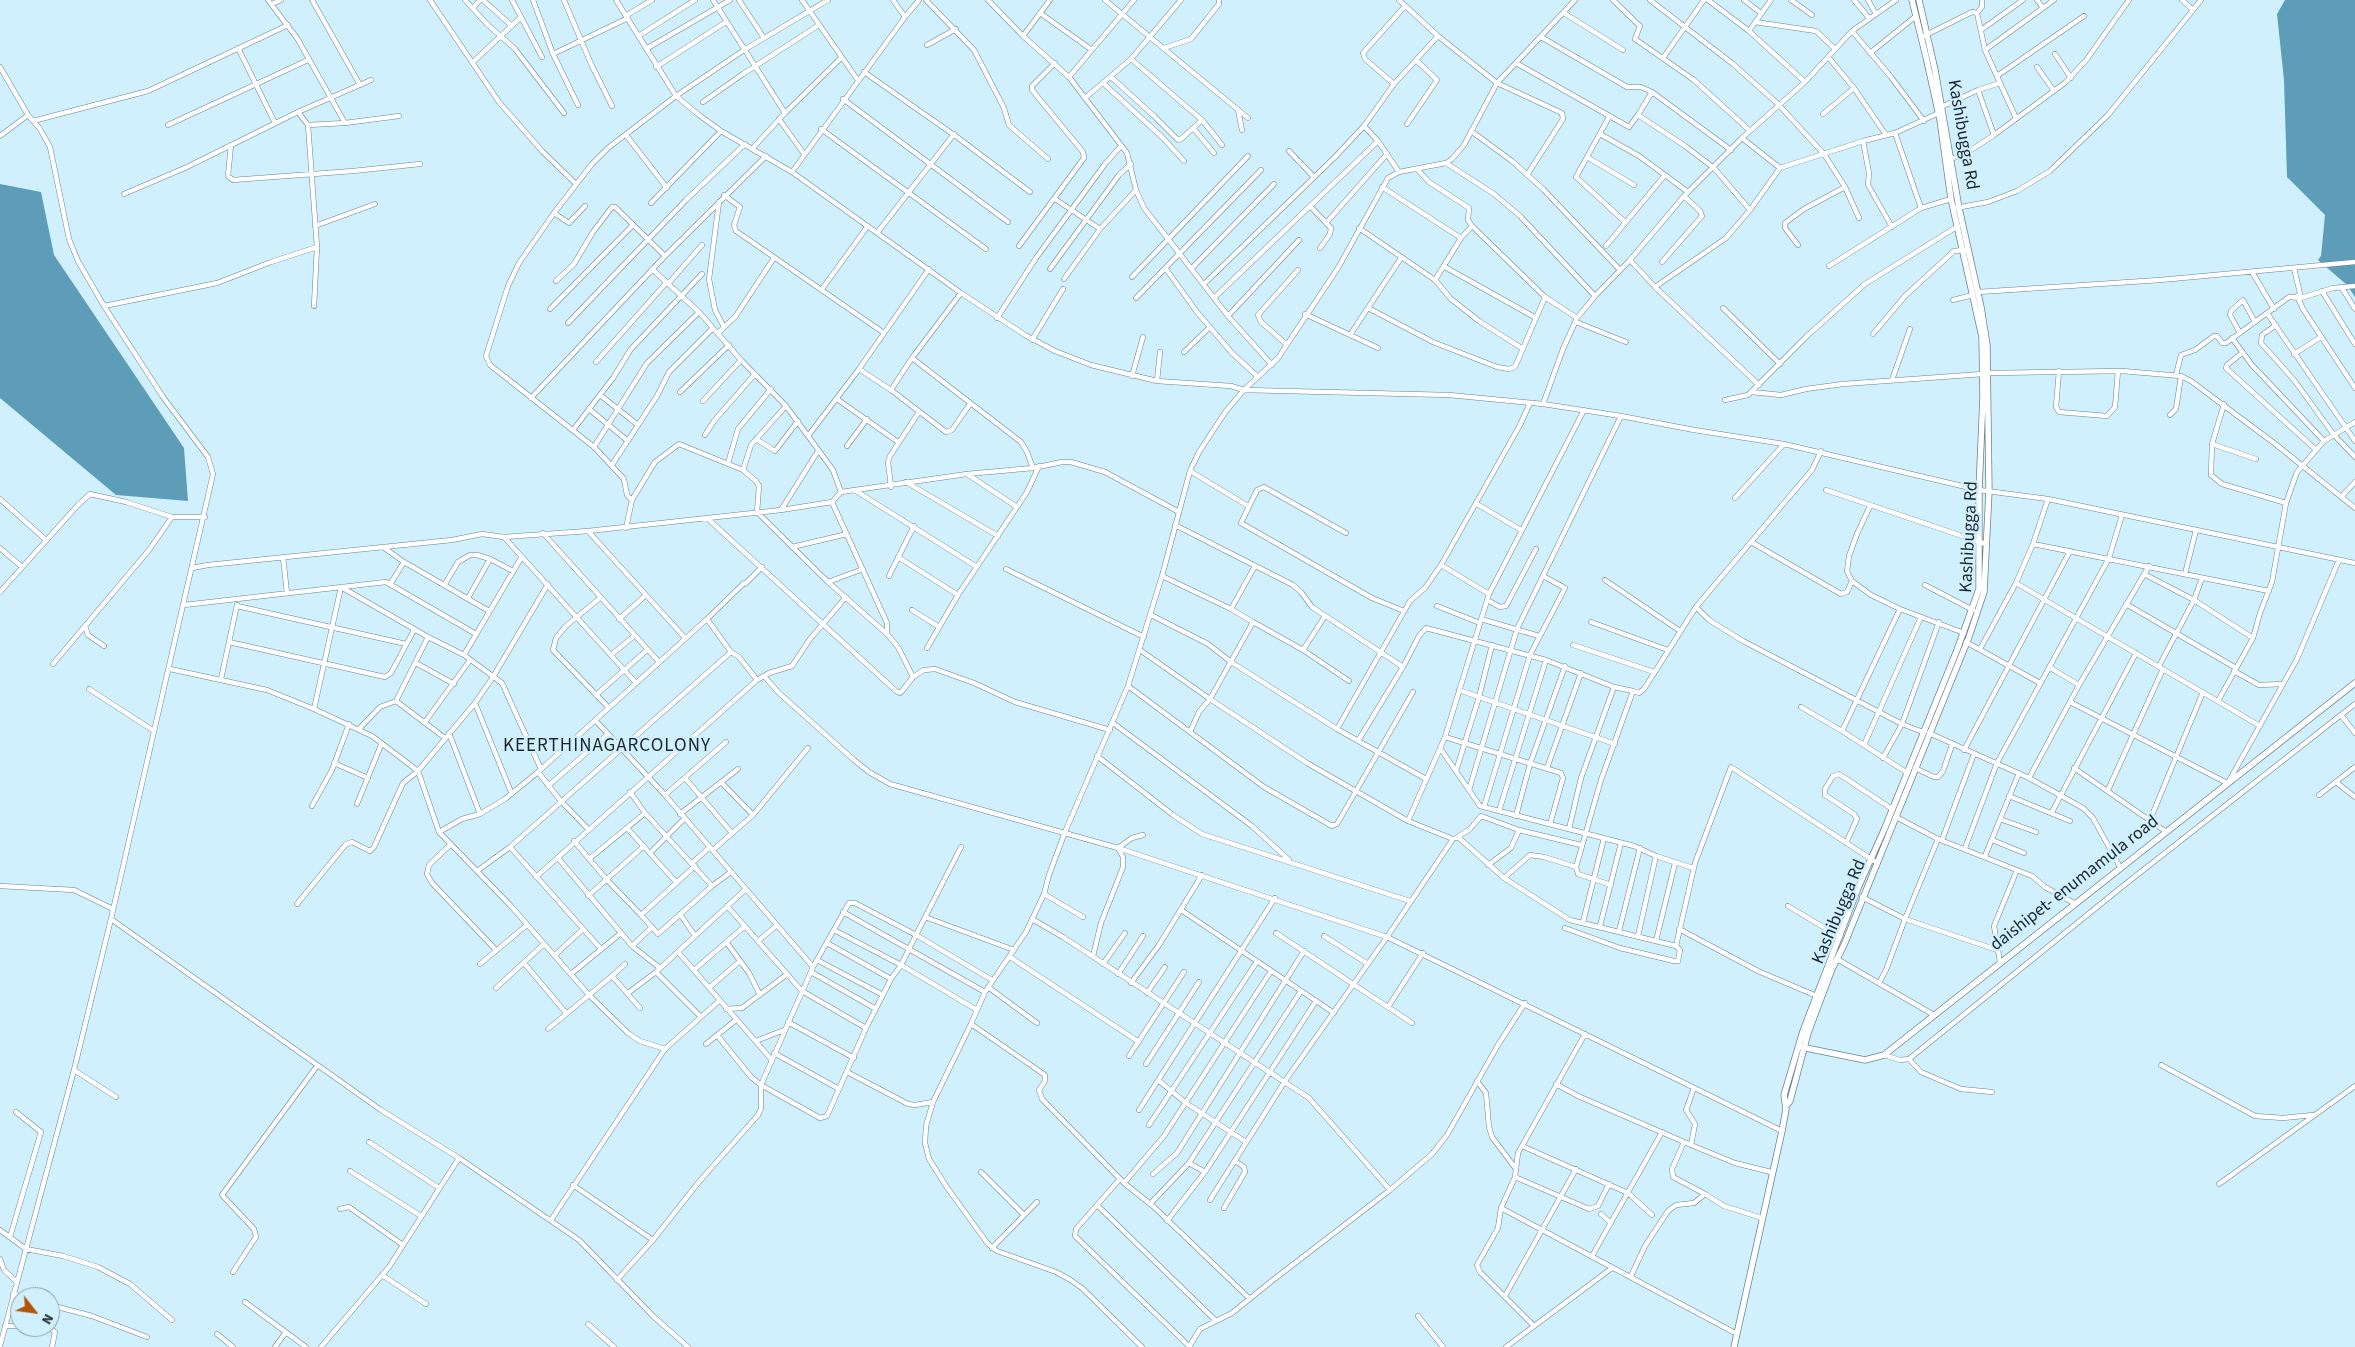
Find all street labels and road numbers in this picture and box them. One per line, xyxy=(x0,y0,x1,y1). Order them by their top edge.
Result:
street label: Kashibugga Rd xyxy=(1942,78,1982,192)
street label: Kashibugga Rd xyxy=(1956,481,1984,593)
street label: daishipet- enumamula road xyxy=(1986,811,2164,957)
street label: Kashibugga Rd xyxy=(1808,856,1872,968)

